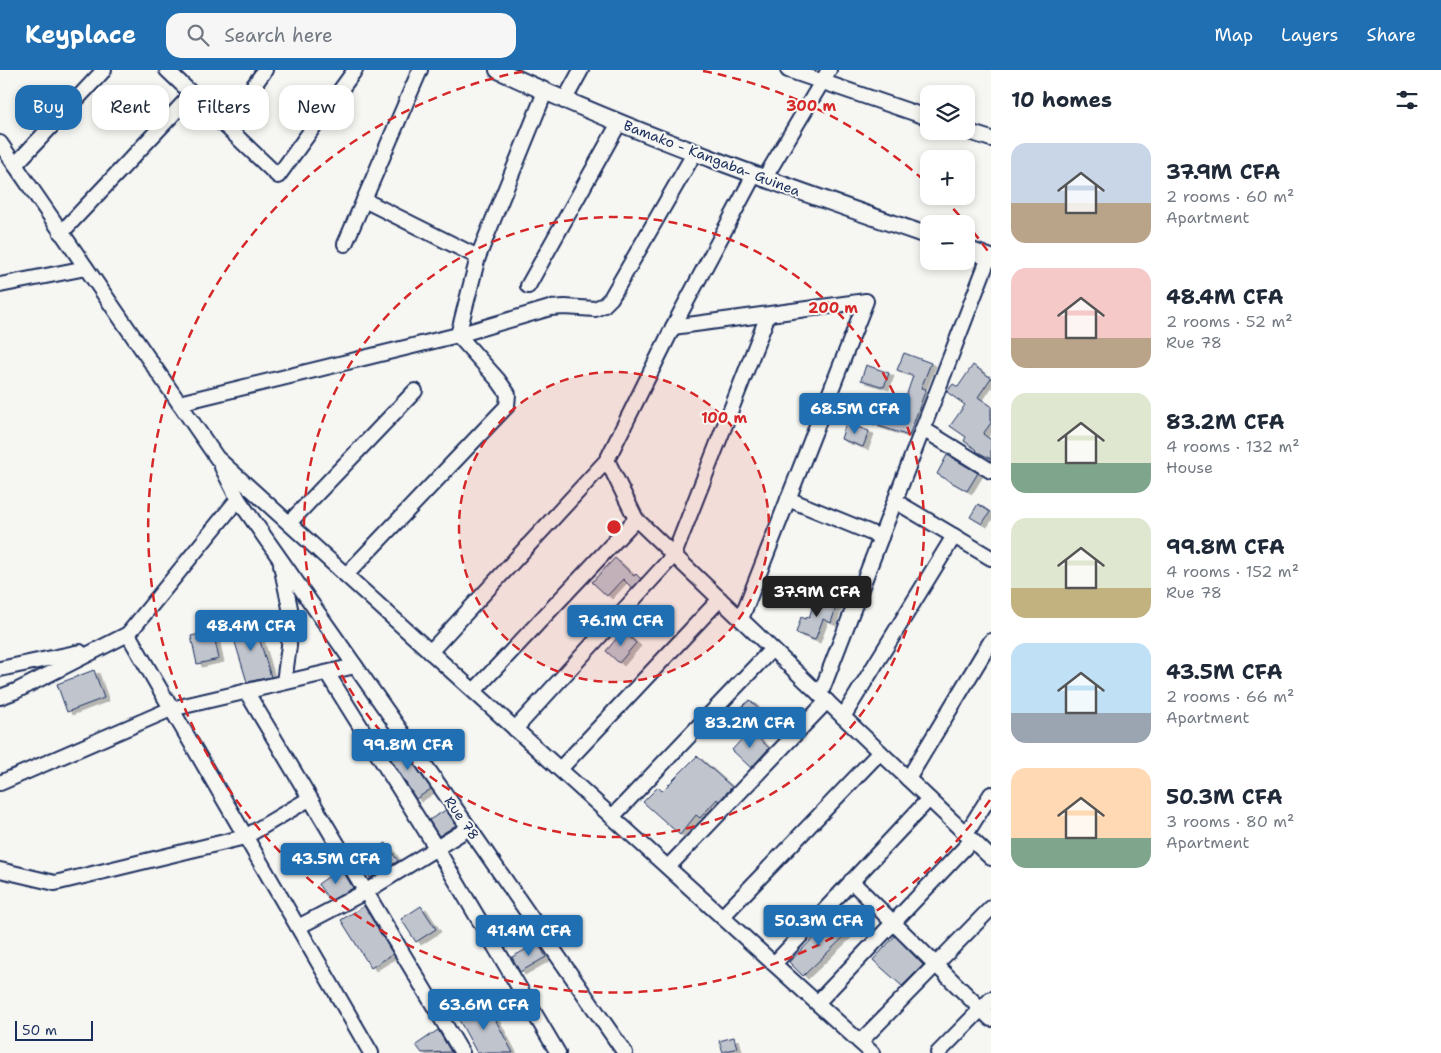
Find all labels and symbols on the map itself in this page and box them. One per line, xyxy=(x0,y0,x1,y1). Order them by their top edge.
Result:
text: 300 m xyxy=(786,96,836,116)
street label: Bamako - Kangaba- Guinea xyxy=(621,116,803,200)
text: 200 m xyxy=(808,298,858,318)
pin: 68.5M CFA xyxy=(798,392,912,435)
text: 100 m xyxy=(701,408,747,428)
centre of rings xyxy=(605,518,623,536)
pin: 37.9M CFA xyxy=(760,576,874,618)
pin: 76.1M CFA xyxy=(564,604,678,647)
pin: 48.4M CFA xyxy=(194,610,308,652)
pin: 83.2M CFA xyxy=(693,706,807,749)
pin: 99.8M CFA xyxy=(351,728,465,771)
street label: Rue 78 xyxy=(441,793,483,843)
pin: 43.5M CFA xyxy=(279,842,393,885)
pin: 50.3M CFA xyxy=(762,904,876,947)
pin: 41.4M CFA xyxy=(472,914,586,957)
pin: 63.6M CFA xyxy=(427,988,541,1031)
scale bar xyxy=(15,1018,92,1041)

